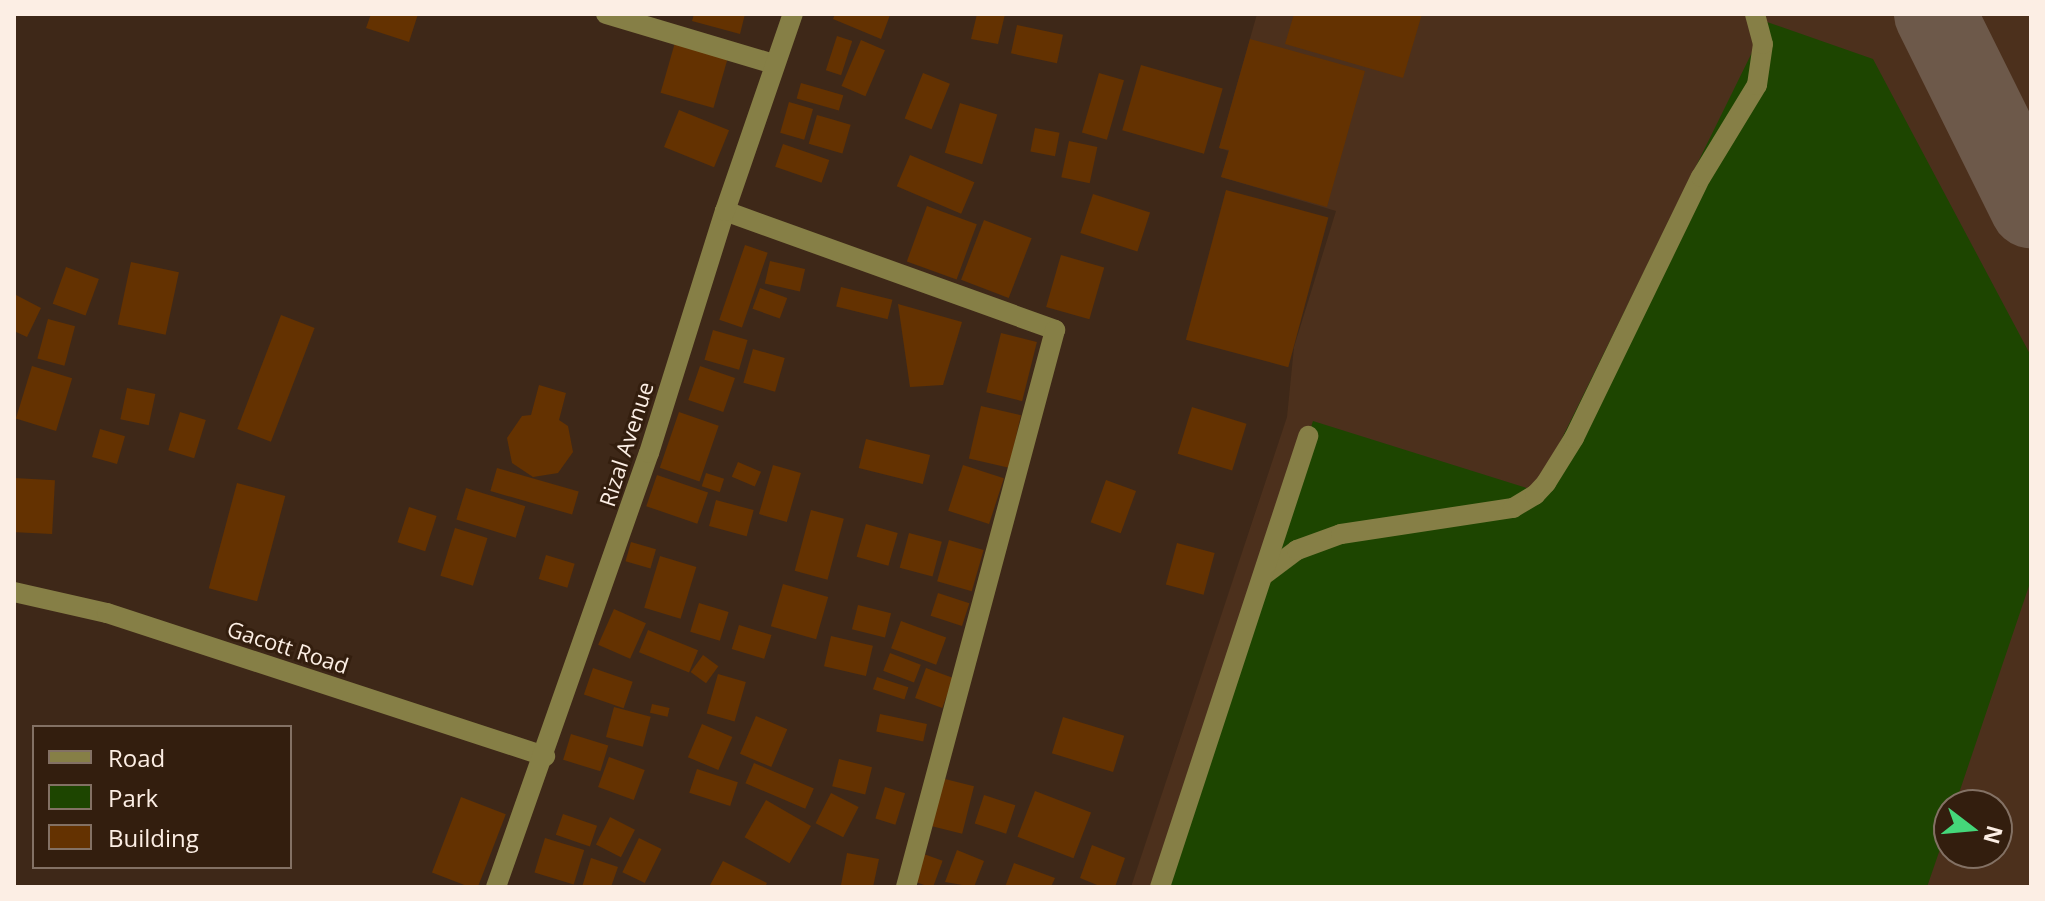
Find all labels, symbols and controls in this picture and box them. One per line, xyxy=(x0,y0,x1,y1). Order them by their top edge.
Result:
street label: Rizal Avenue xyxy=(593,378,659,510)
street label: Gacott Road xyxy=(224,615,352,679)
legend xyxy=(32,725,292,869)
text: Road xyxy=(108,741,165,774)
text: Park xyxy=(108,781,158,814)
north arrow xyxy=(1933,789,2013,869)
text: Building xyxy=(108,821,199,854)
text: N xyxy=(1977,822,2011,848)

